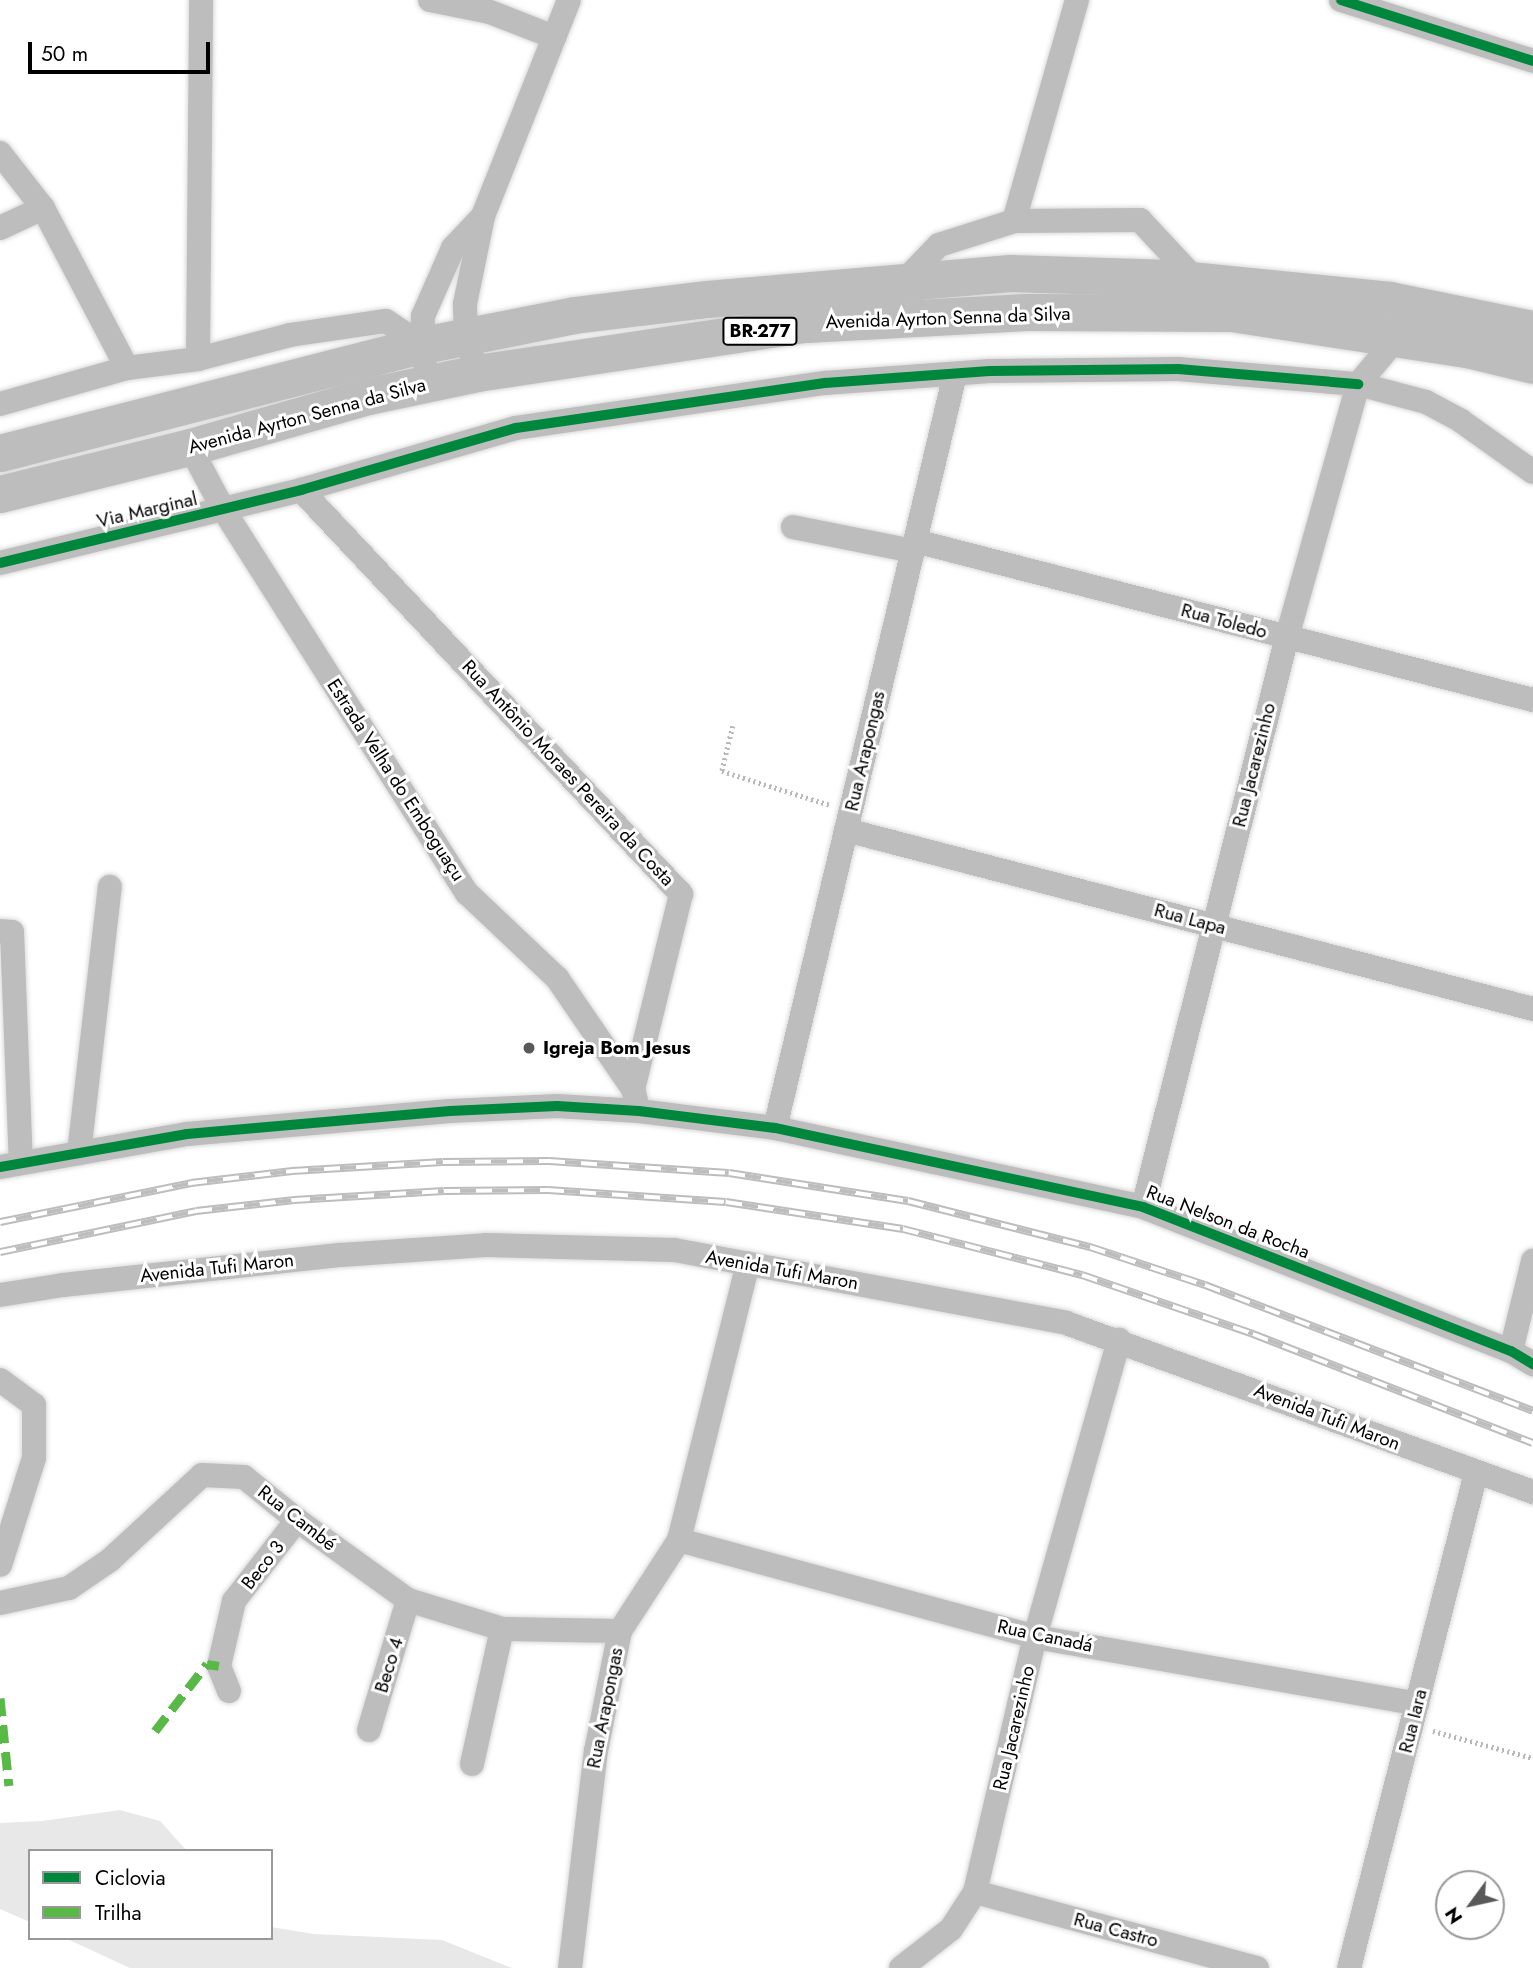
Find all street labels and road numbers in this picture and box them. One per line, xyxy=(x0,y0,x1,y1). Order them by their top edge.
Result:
street label: Avenida Ayrton Senna da Silva xyxy=(825,302,1071,334)
road number: BR-277 xyxy=(722,316,798,346)
street label: Avenida Ayrton Senna da Silva xyxy=(186,373,428,459)
street label: Via Marginal xyxy=(95,487,199,533)
street label: Rua Toledo xyxy=(1178,599,1270,643)
street label: Rua Antônio Moraes Pereira da Costa xyxy=(457,655,679,891)
street label: Estrada Velha do Emboguaçu xyxy=(322,675,470,885)
street label: Rua Arapongas xyxy=(840,689,890,813)
street label: Rua Jacarezinho xyxy=(1228,701,1280,829)
street label: Rua Lapa xyxy=(1152,899,1228,939)
street label: Rua Nelson da Rocha xyxy=(1143,1180,1313,1264)
street label: Avenida Tufi Maron xyxy=(704,1245,860,1295)
street label: Avenida Tufi Maron xyxy=(139,1249,295,1287)
street label: Avenida Tufi Maron xyxy=(1251,1379,1403,1455)
street label: Rua Cambé xyxy=(253,1480,341,1556)
street label: Beco 3 xyxy=(237,1536,289,1594)
street label: Rua Canadá xyxy=(995,1615,1095,1657)
street label: Beco 4 xyxy=(370,1635,408,1695)
street label: Rua Arapongas xyxy=(582,1646,628,1770)
street label: Rua Jacarezinho xyxy=(989,1664,1039,1792)
street label: Rua Iara xyxy=(1394,1687,1432,1755)
street label: Rua Castro xyxy=(1071,1908,1161,1952)

